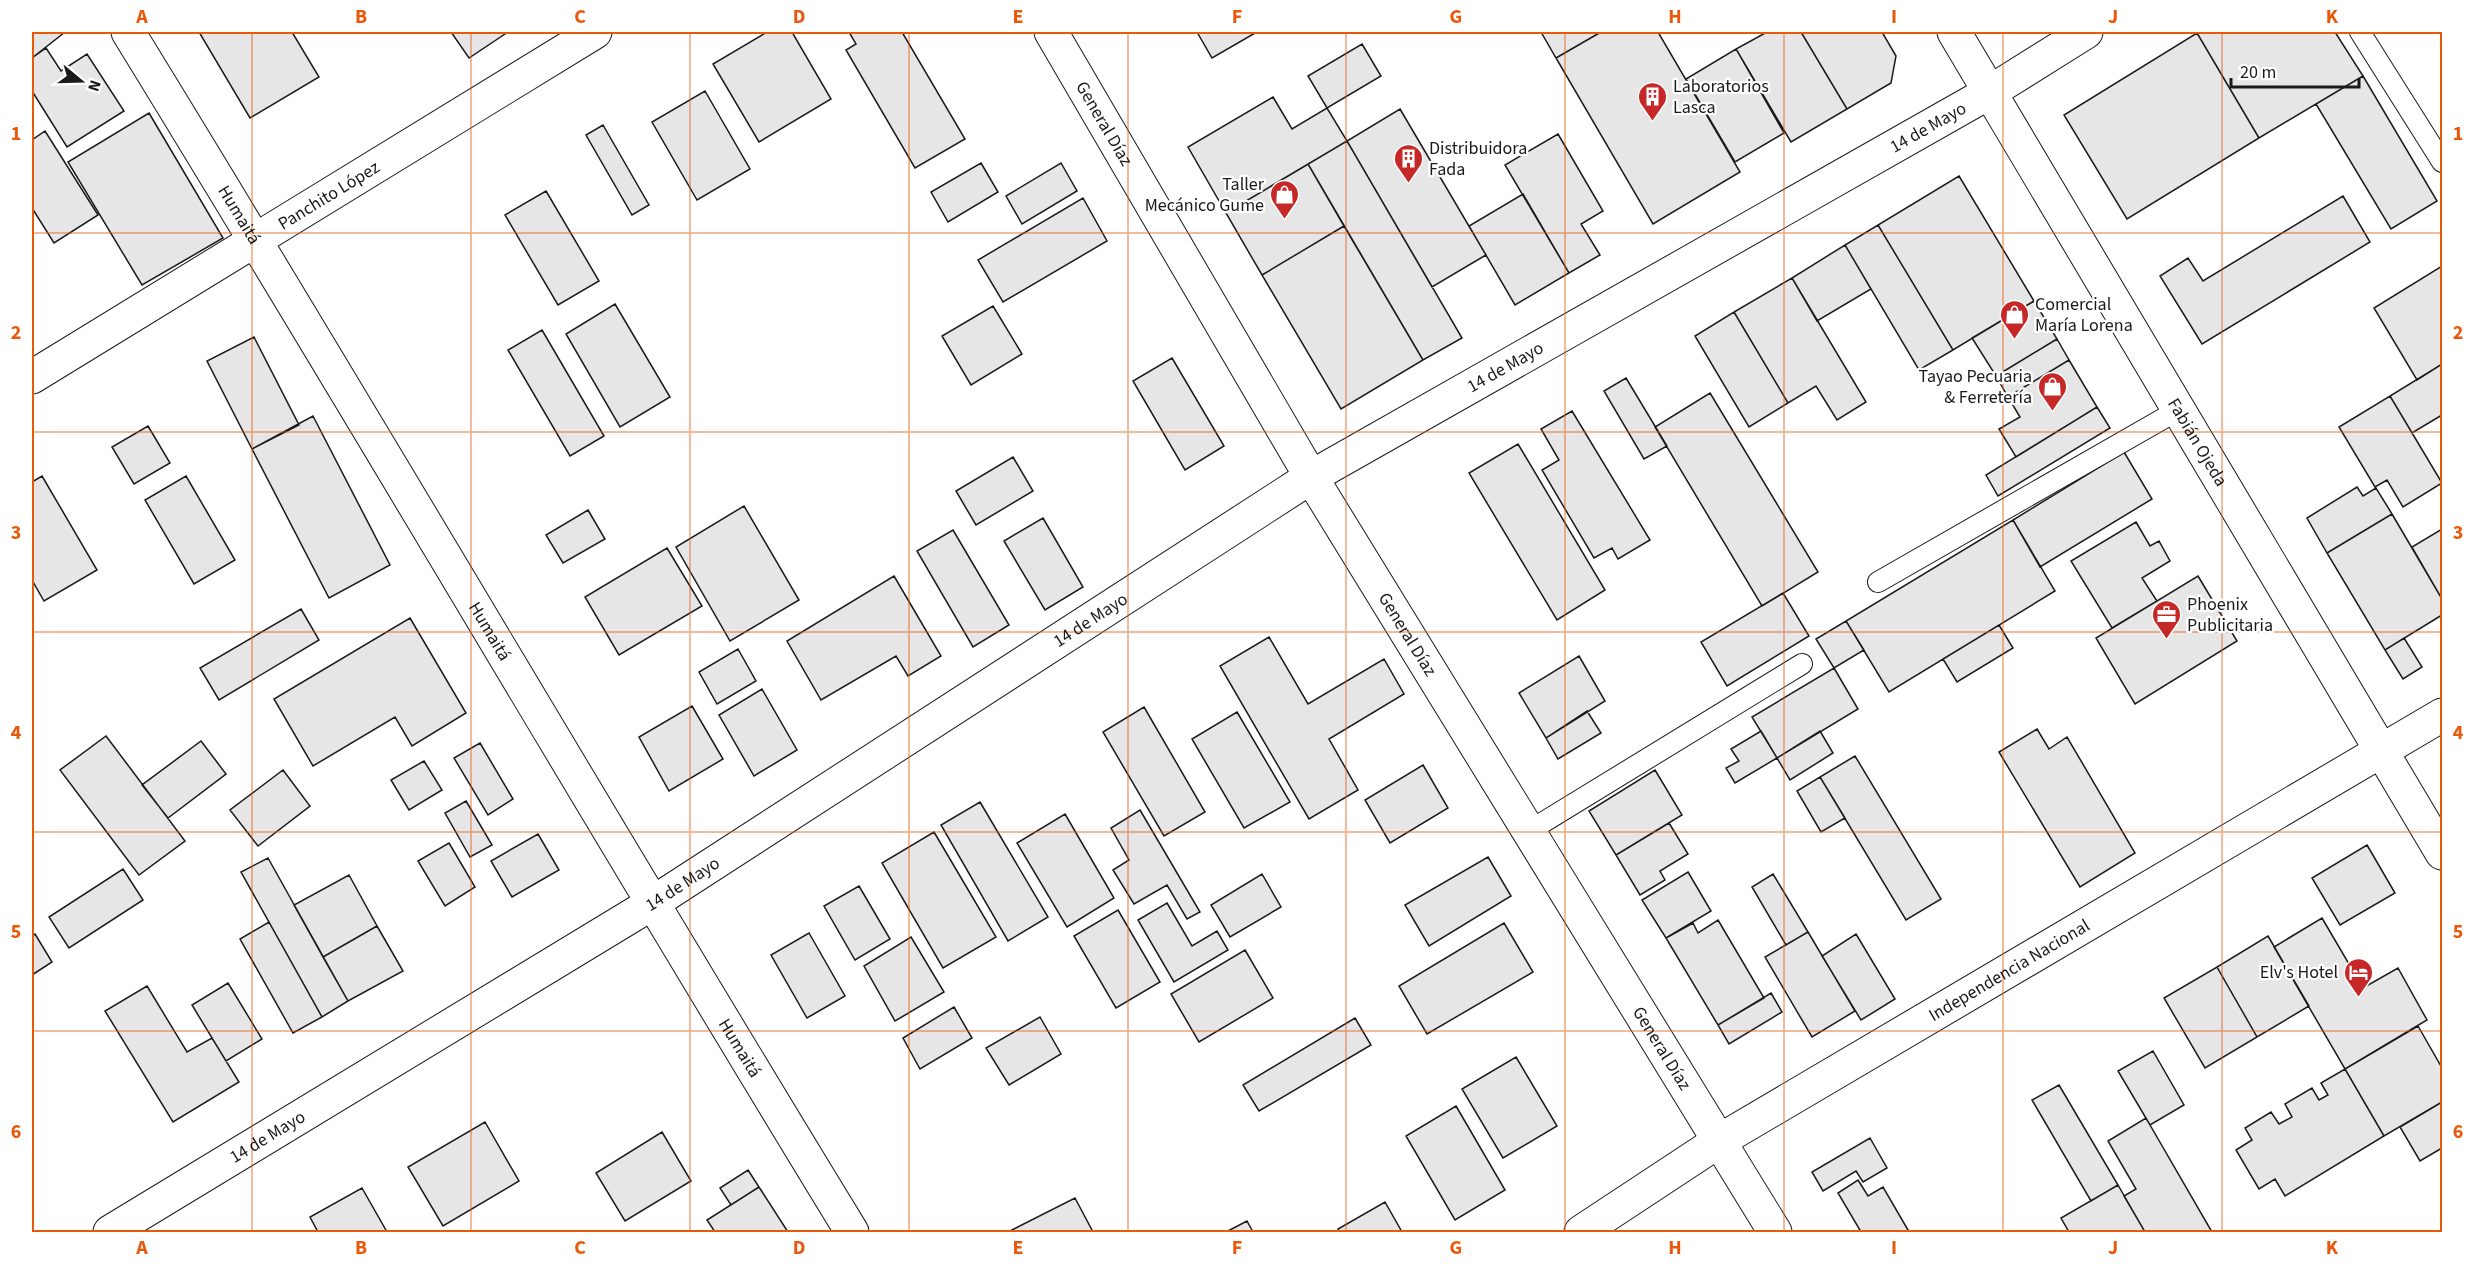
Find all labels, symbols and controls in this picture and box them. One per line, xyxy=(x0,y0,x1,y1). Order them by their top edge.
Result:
text: A xyxy=(135,3,148,31)
text: B xyxy=(355,3,367,31)
text: C xyxy=(574,3,586,31)
text: D xyxy=(793,3,805,31)
text: E xyxy=(1013,3,1023,31)
text: F xyxy=(1232,3,1242,31)
text: G xyxy=(1450,3,1462,31)
text: H xyxy=(1668,3,1682,31)
text: I xyxy=(1891,3,1897,31)
text: J xyxy=(2108,3,2118,31)
text: K xyxy=(2326,3,2339,31)
north arrow xyxy=(51,51,111,111)
scale bar xyxy=(2231,51,2358,89)
text: 20 m xyxy=(2240,60,2276,85)
place label: Laboratorios Lasca xyxy=(1673,74,1769,120)
text: N xyxy=(82,77,106,94)
street label: General Díaz xyxy=(1070,77,1139,171)
building icon: Laboratorios Lasca xyxy=(1636,80,1668,122)
street label: 14 de Mayo xyxy=(1885,95,1971,159)
text: 1 xyxy=(11,120,21,148)
text: 1 xyxy=(2453,120,2463,148)
place label: Distribuidora Fada xyxy=(1429,136,1527,182)
building icon: Distribuidora Fada xyxy=(1392,142,1424,184)
street label: Panchito López xyxy=(273,154,385,236)
place label: Taller Mecánico Gume xyxy=(1145,172,1265,218)
shop icon: Taller Mecánico Gume xyxy=(1269,178,1301,220)
street label: Humaitá xyxy=(212,180,267,249)
place label: Comercial María Lorena xyxy=(2035,292,2133,338)
shop icon: Comercial María Lorena xyxy=(1998,298,2030,340)
text: 2 xyxy=(11,319,21,347)
text: 2 xyxy=(2453,319,2463,347)
street label: 14 de Mayo xyxy=(1462,335,1548,399)
place label: Tayao Pecuaria & Ferretería xyxy=(1919,364,2032,410)
shop icon: Tayao Pecuaria & Ferretería xyxy=(2037,370,2069,412)
street label: Fabián Ojeda xyxy=(2162,393,2234,491)
text: 3 xyxy=(11,519,21,547)
text: 3 xyxy=(2453,519,2463,547)
street label: 14 de Mayo xyxy=(1048,586,1133,653)
street label: General Díaz xyxy=(1372,588,1443,681)
place label: Phoenix Publicitaria xyxy=(2187,592,2273,638)
street label: Humaitá xyxy=(463,597,517,665)
office icon: Phoenix Publicitaria xyxy=(2150,598,2182,640)
text: 4 xyxy=(11,719,22,747)
text: 4 xyxy=(2453,719,2464,747)
street label: 14 de Mayo xyxy=(640,850,725,917)
street label: Independencia Nacional xyxy=(1924,913,2094,1027)
text: 5 xyxy=(11,918,21,946)
text: 5 xyxy=(2453,918,2463,946)
hotel icon: Elv's Hotel xyxy=(2343,956,2375,998)
place label: Elv's Hotel xyxy=(2260,960,2338,985)
street label: General Díaz xyxy=(1627,1002,1698,1095)
street label: Humaitá xyxy=(713,1014,767,1082)
street label: 14 de Mayo xyxy=(225,1104,310,1169)
text: 6 xyxy=(11,1118,21,1146)
text: 6 xyxy=(2453,1118,2463,1146)
text: A xyxy=(135,1234,148,1262)
text: B xyxy=(355,1234,367,1262)
text: C xyxy=(574,1234,586,1262)
text: D xyxy=(793,1234,805,1262)
text: E xyxy=(1013,1234,1023,1262)
text: F xyxy=(1232,1234,1242,1262)
text: G xyxy=(1450,1234,1462,1262)
text: H xyxy=(1668,1234,1682,1262)
text: I xyxy=(1891,1234,1897,1262)
text: J xyxy=(2108,1234,2118,1262)
text: K xyxy=(2326,1234,2339,1262)

